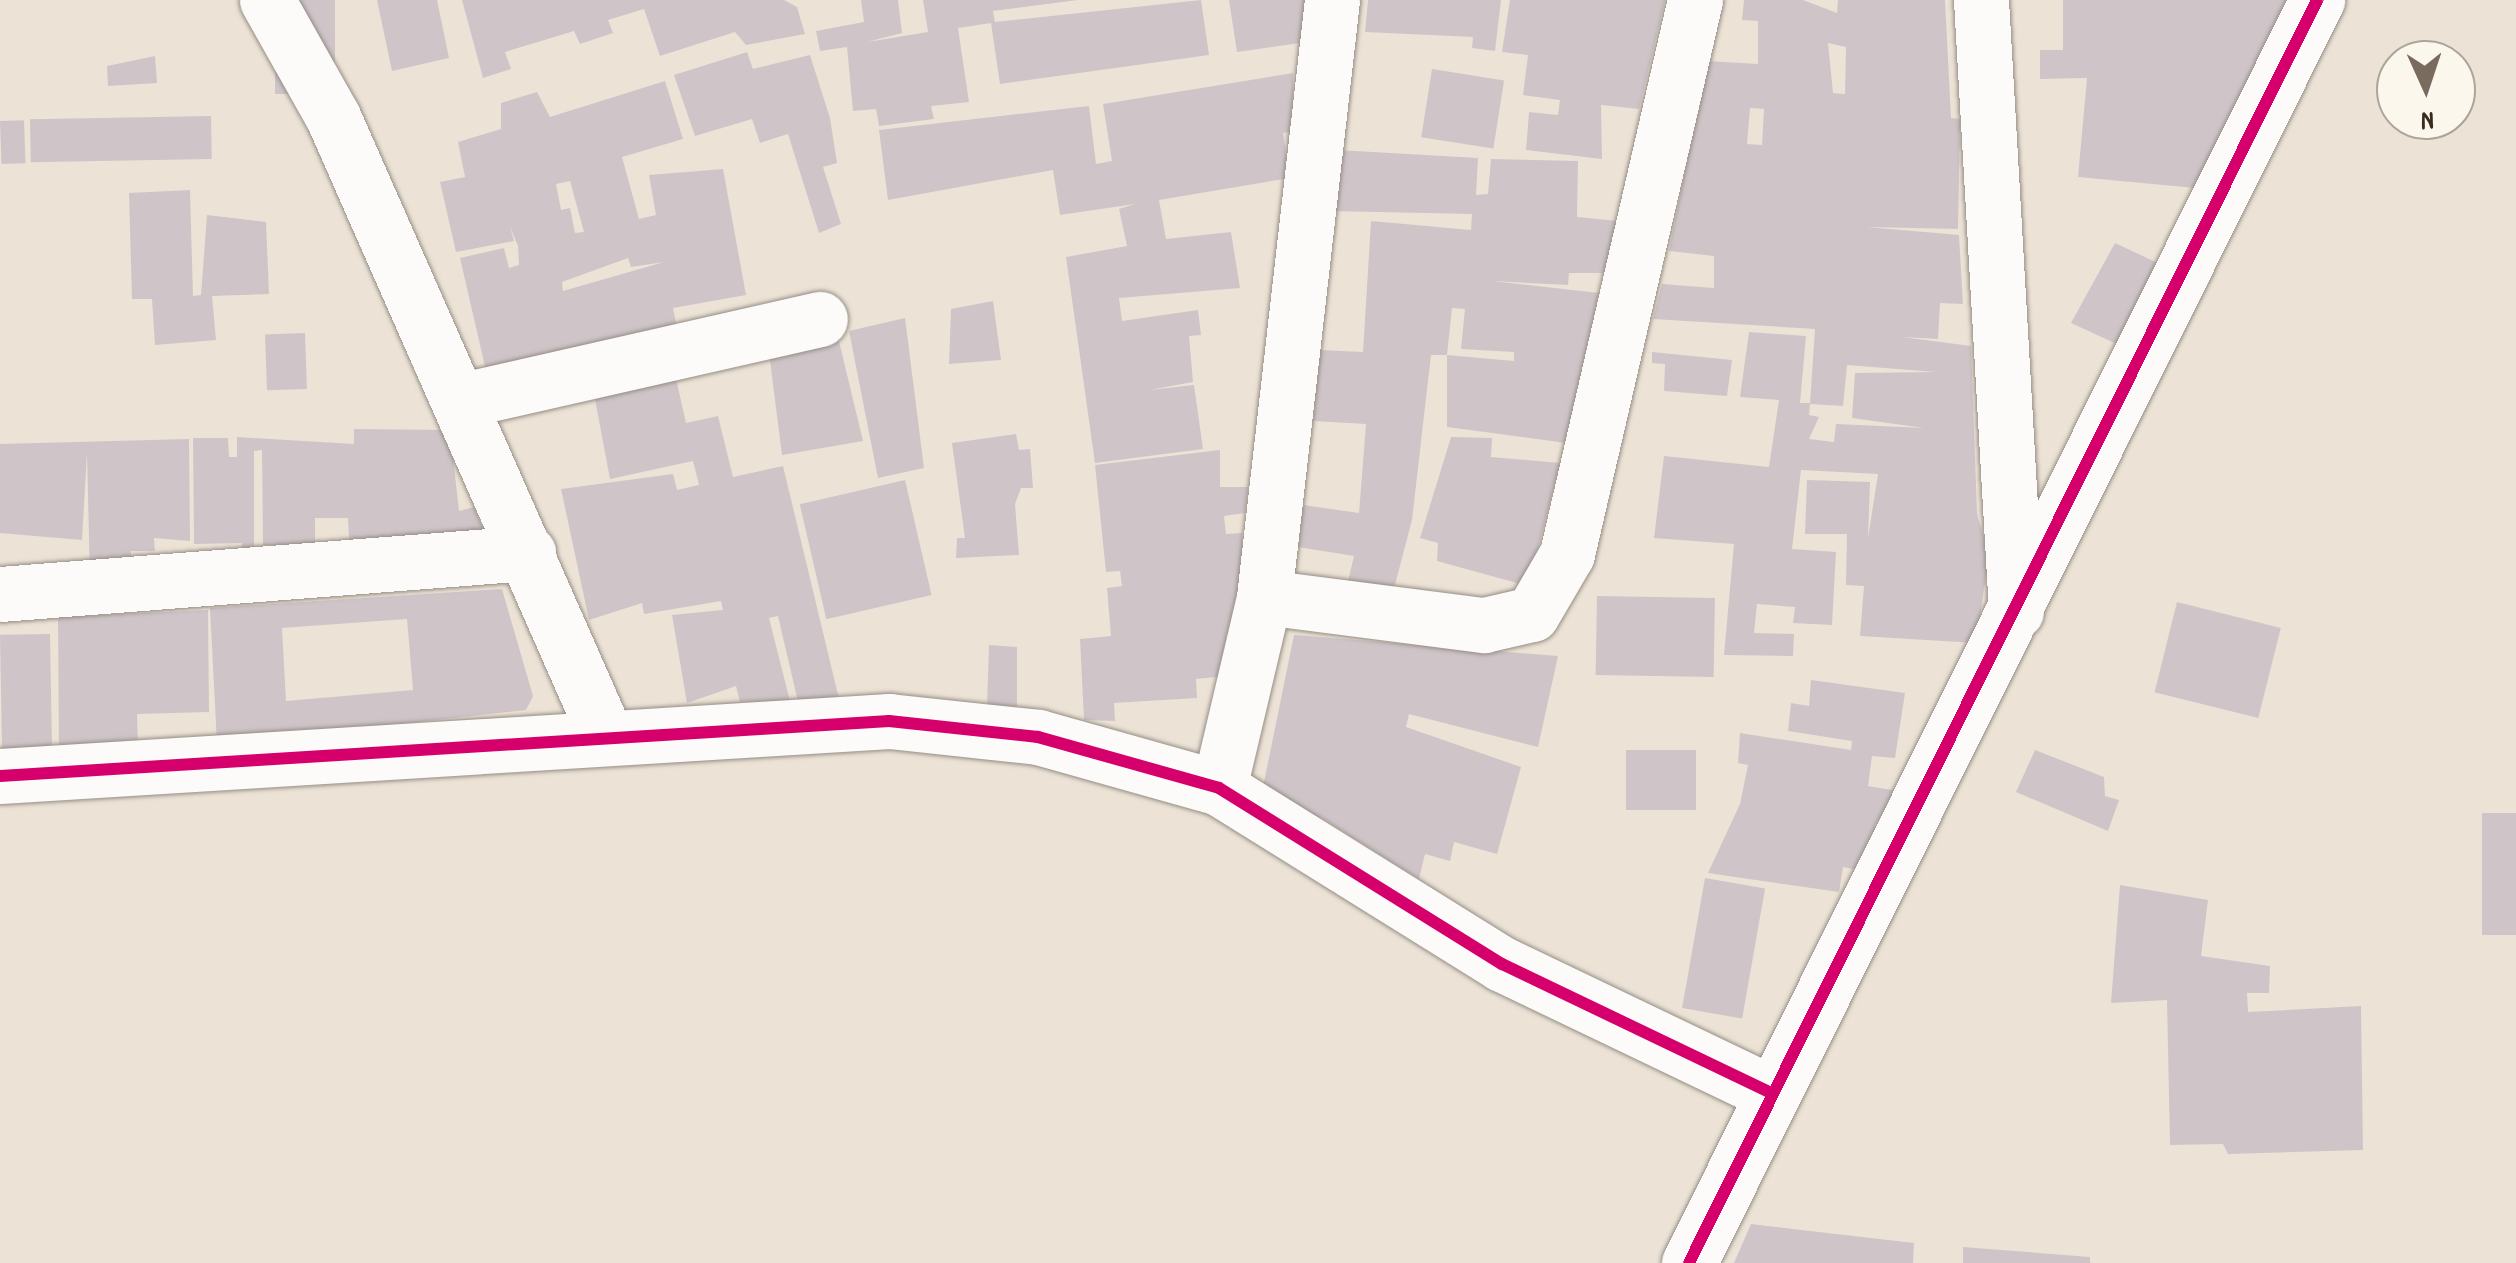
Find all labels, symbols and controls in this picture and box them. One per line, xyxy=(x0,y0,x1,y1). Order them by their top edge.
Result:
north arrow xyxy=(2376,40,2476,140)
text: N xyxy=(2420,98,2435,138)

